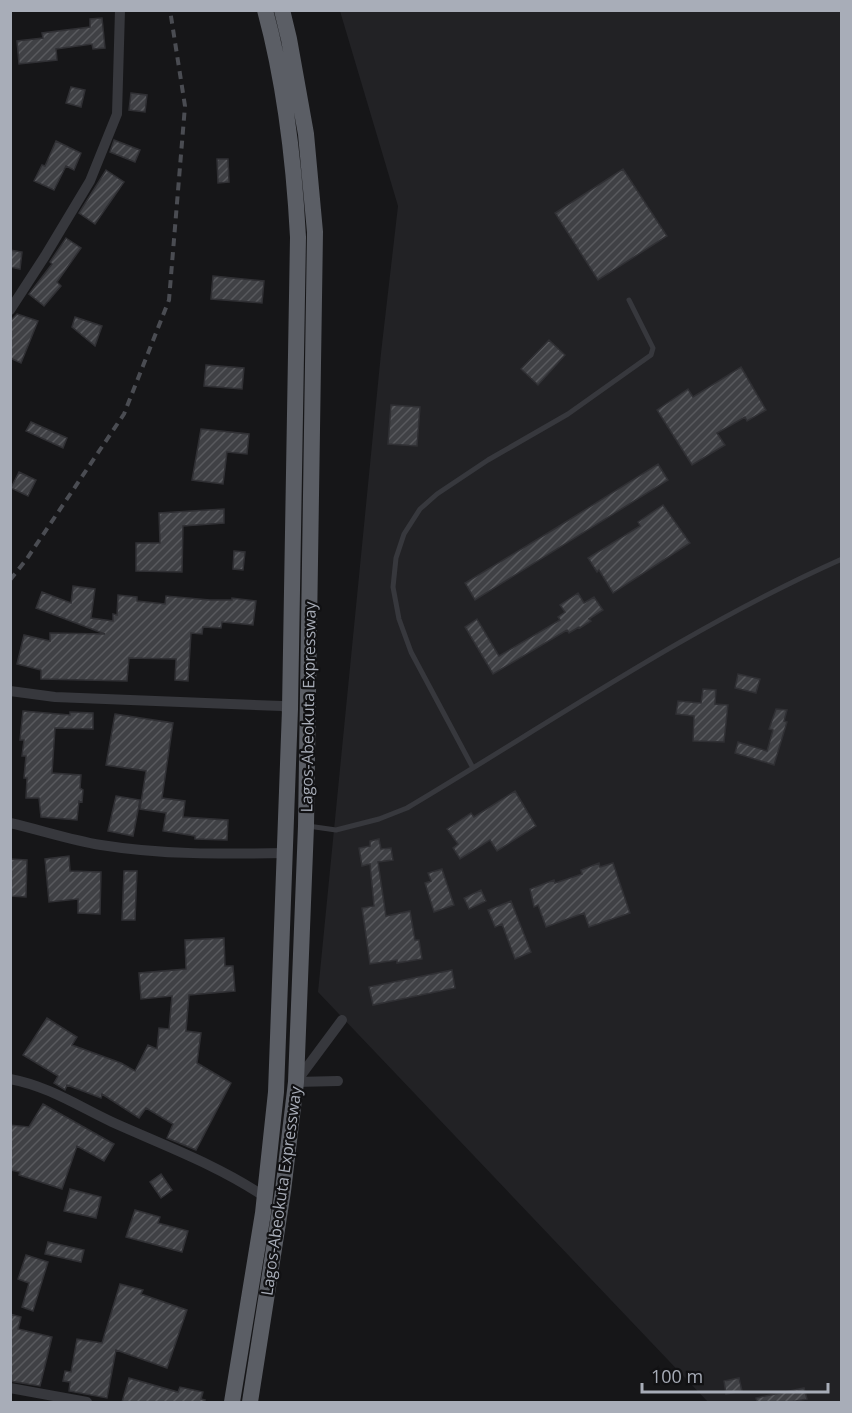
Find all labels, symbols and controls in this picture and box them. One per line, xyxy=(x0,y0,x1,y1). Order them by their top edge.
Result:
street label: Lagos-Abeokuta Expressway xyxy=(295,600,321,813)
street label: Lagos-Abeokuta Expressway xyxy=(255,1084,307,1297)
scale bar xyxy=(642,1356,828,1394)
text: 100 m xyxy=(651,1364,703,1388)

